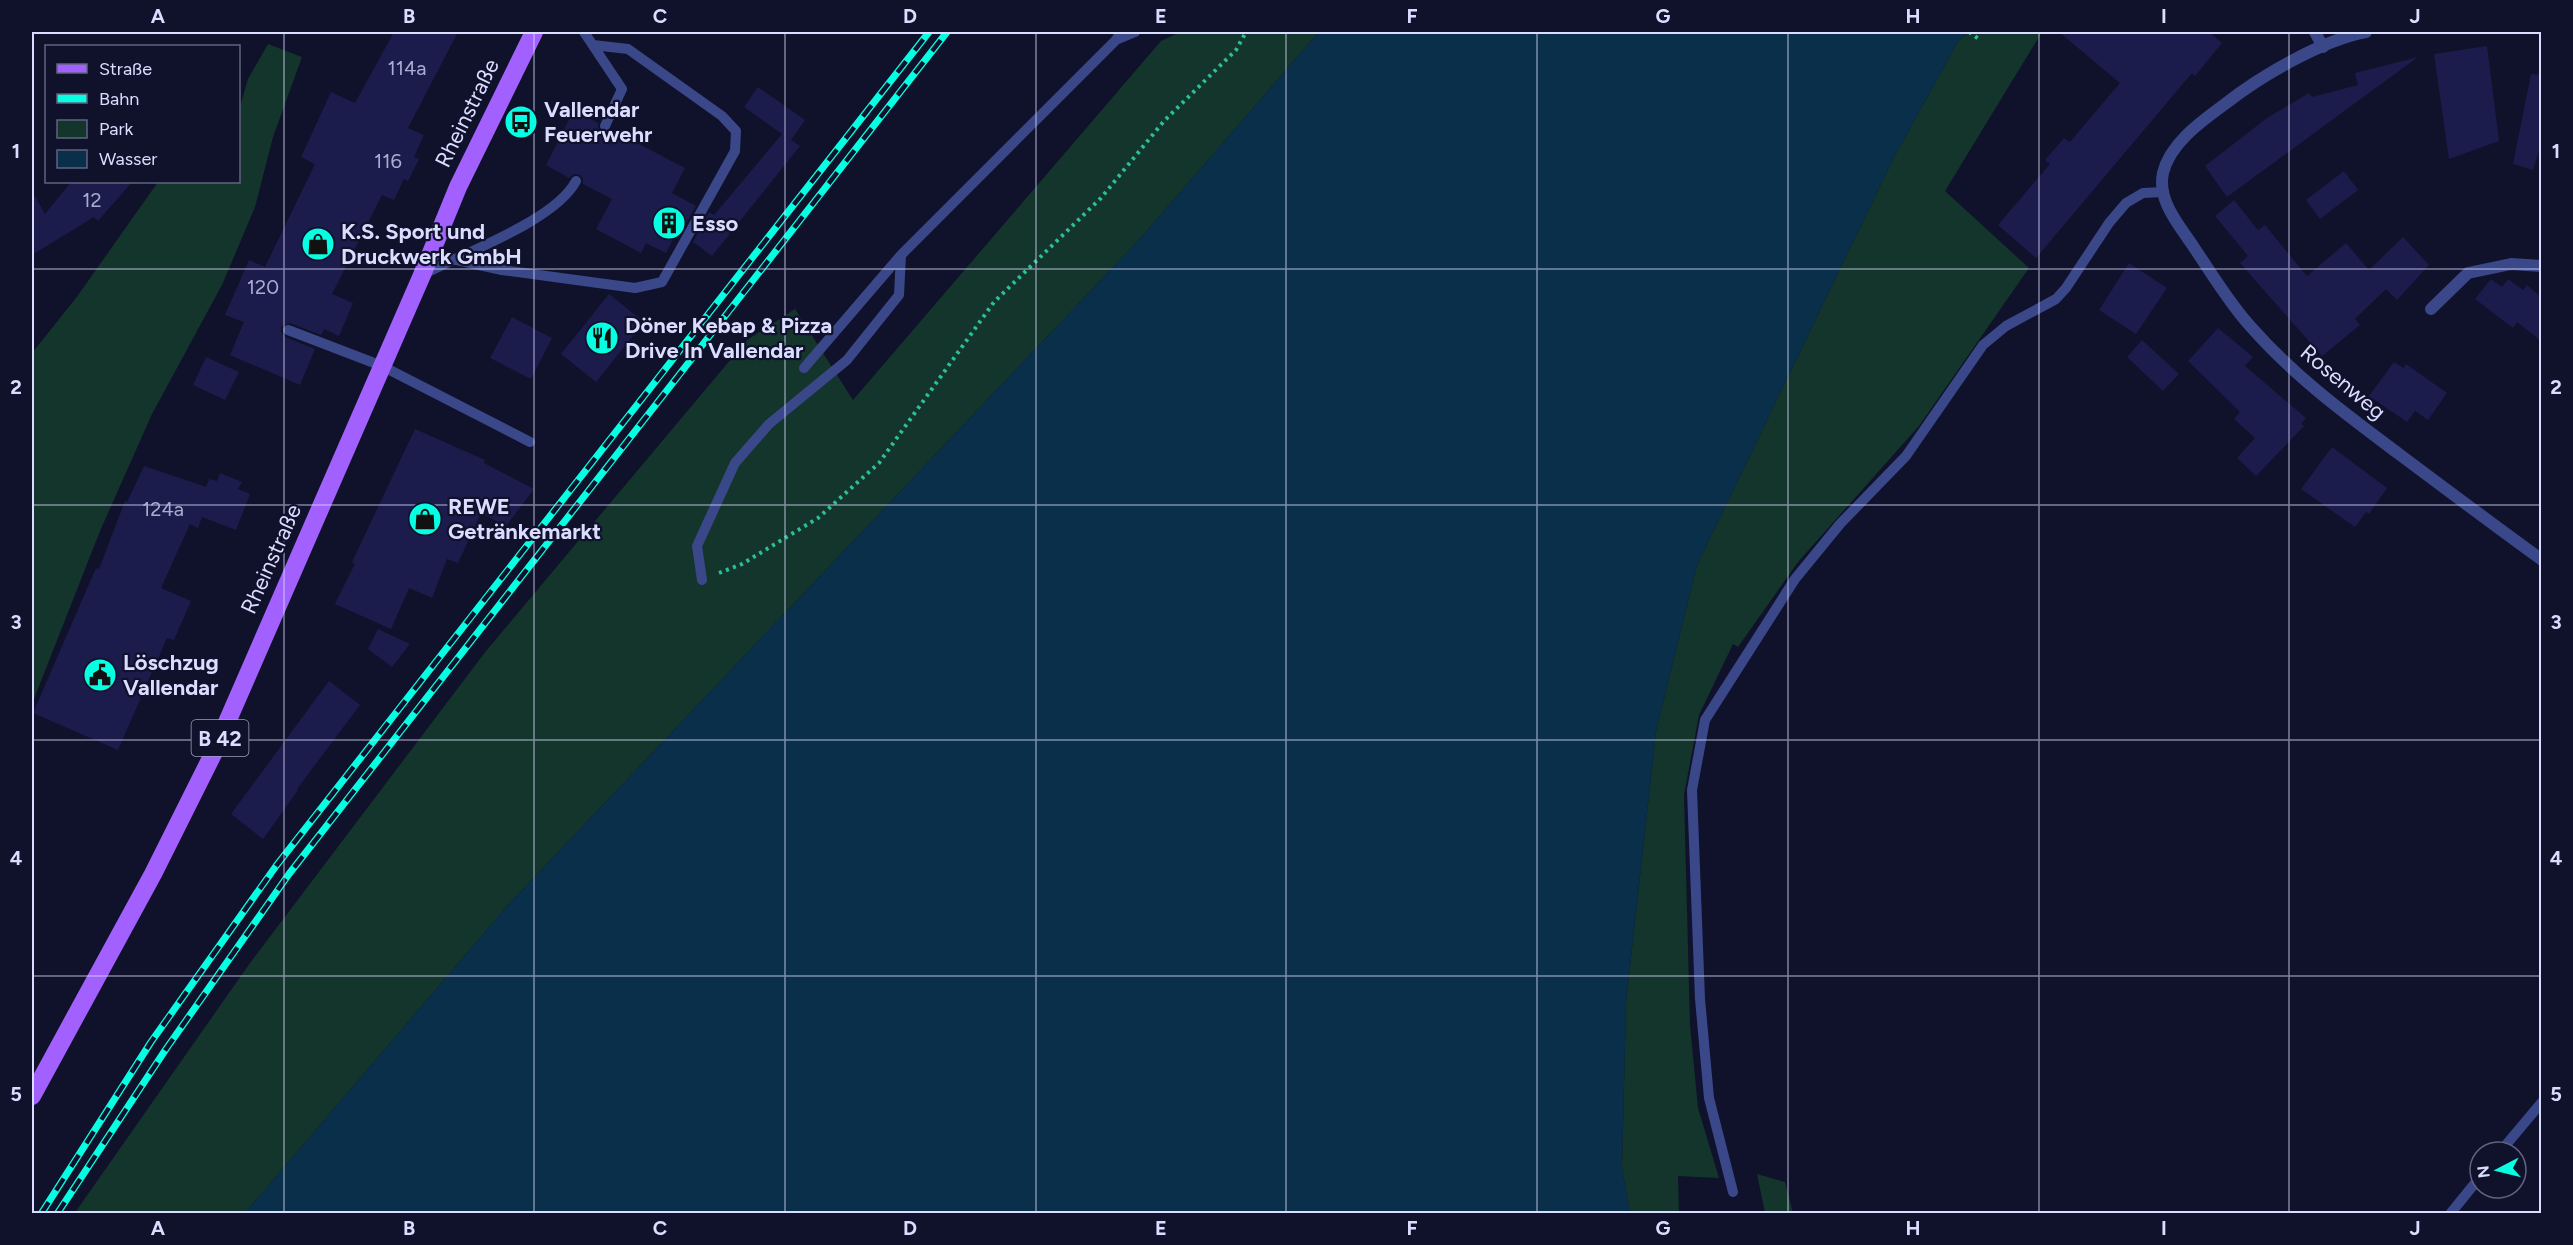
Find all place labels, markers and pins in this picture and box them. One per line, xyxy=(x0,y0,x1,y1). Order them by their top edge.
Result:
place label: Vallendar Feuerwehr xyxy=(544,96,653,148)
bus stop icon: Vallendar Feuerwehr xyxy=(503,104,539,140)
building icon: Esso xyxy=(651,205,687,241)
place label: Esso xyxy=(692,210,738,237)
place label: K.S. Sport und Druckwerk GmbH xyxy=(341,218,522,270)
shop icon: K.S. Sport und Druckwerk GmbH xyxy=(300,226,336,262)
place label: Döner Kebap & Pizza Drive In Vallendar xyxy=(625,312,832,364)
restaurant icon: Döner Kebap & Pizza Drive In Vallendar xyxy=(584,320,620,356)
place label: REWE Getränkemarkt xyxy=(448,493,601,545)
shop icon: REWE Getränkemarkt xyxy=(407,501,443,537)
place label: Löschzug Vallendar xyxy=(123,649,219,701)
public building icon: Löschzug Vallendar xyxy=(82,657,118,693)

